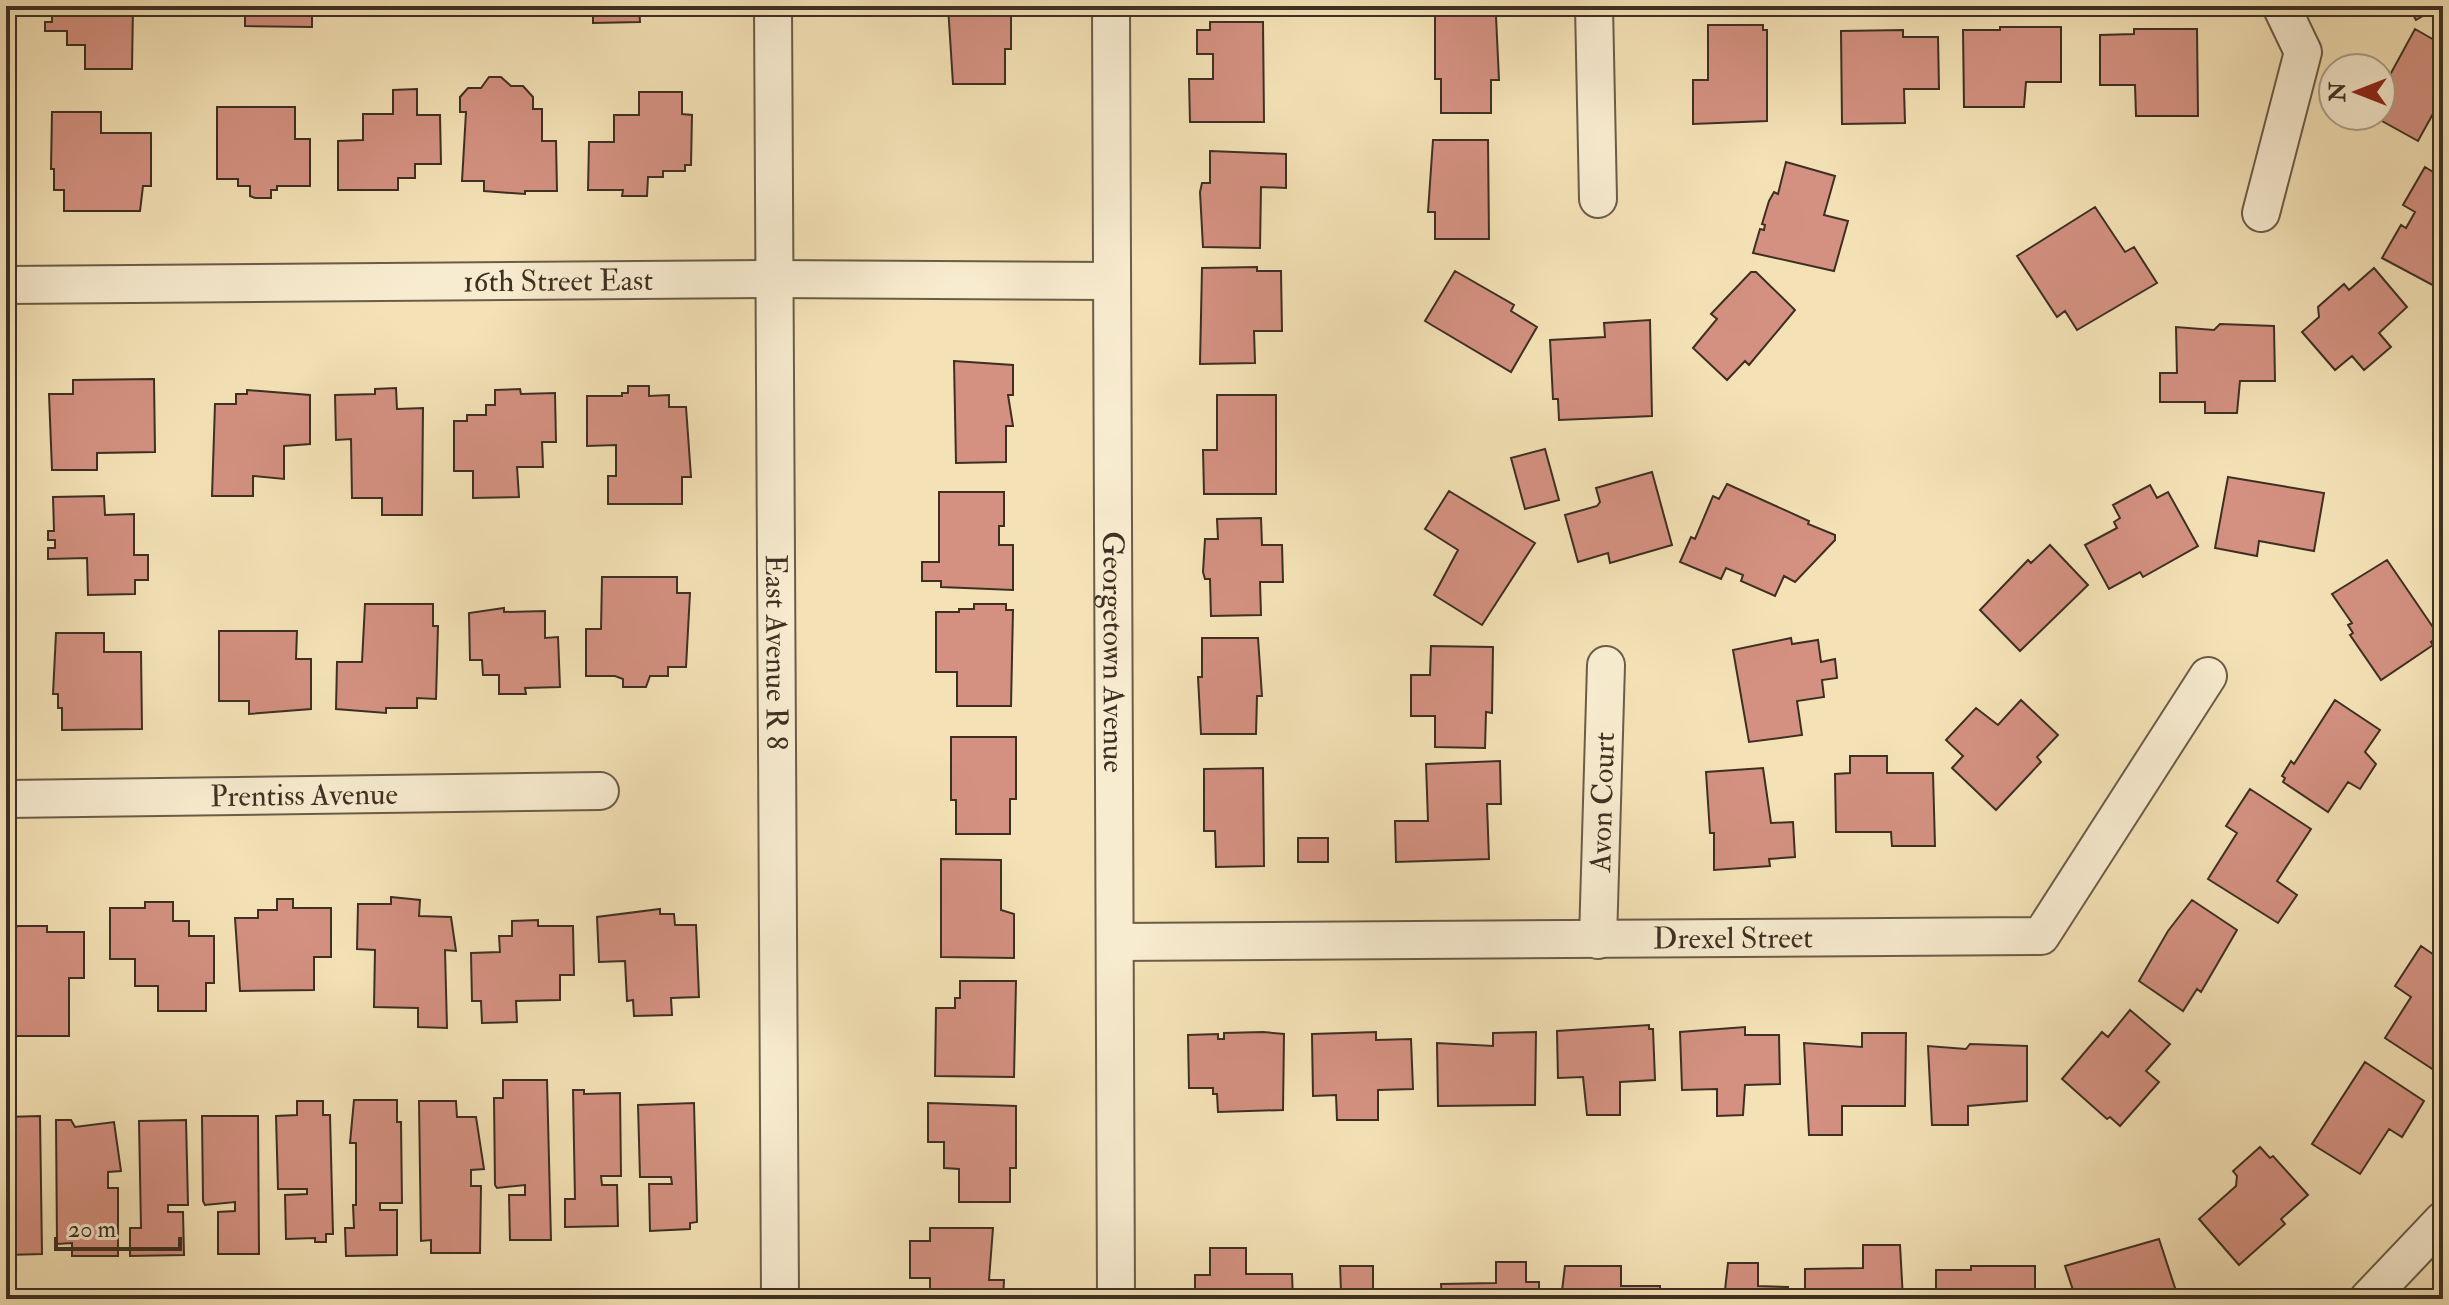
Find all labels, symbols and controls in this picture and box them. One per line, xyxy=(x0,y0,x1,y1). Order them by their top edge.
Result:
north arrow xyxy=(2317,52,2397,132)
text: N xyxy=(2324,82,2352,103)
street label: 16th Street East xyxy=(463,261,653,300)
street label: Georgetown Avenue xyxy=(1095,531,1132,773)
street label: East Avenue R 8 xyxy=(757,554,796,750)
street label: Avon Court xyxy=(1581,731,1623,874)
street label: Prentiss Avenue xyxy=(210,775,398,815)
street label: Drexel Street xyxy=(1653,919,1813,957)
scale bar xyxy=(56,1201,180,1251)
text: 20 m xyxy=(68,1214,117,1245)

